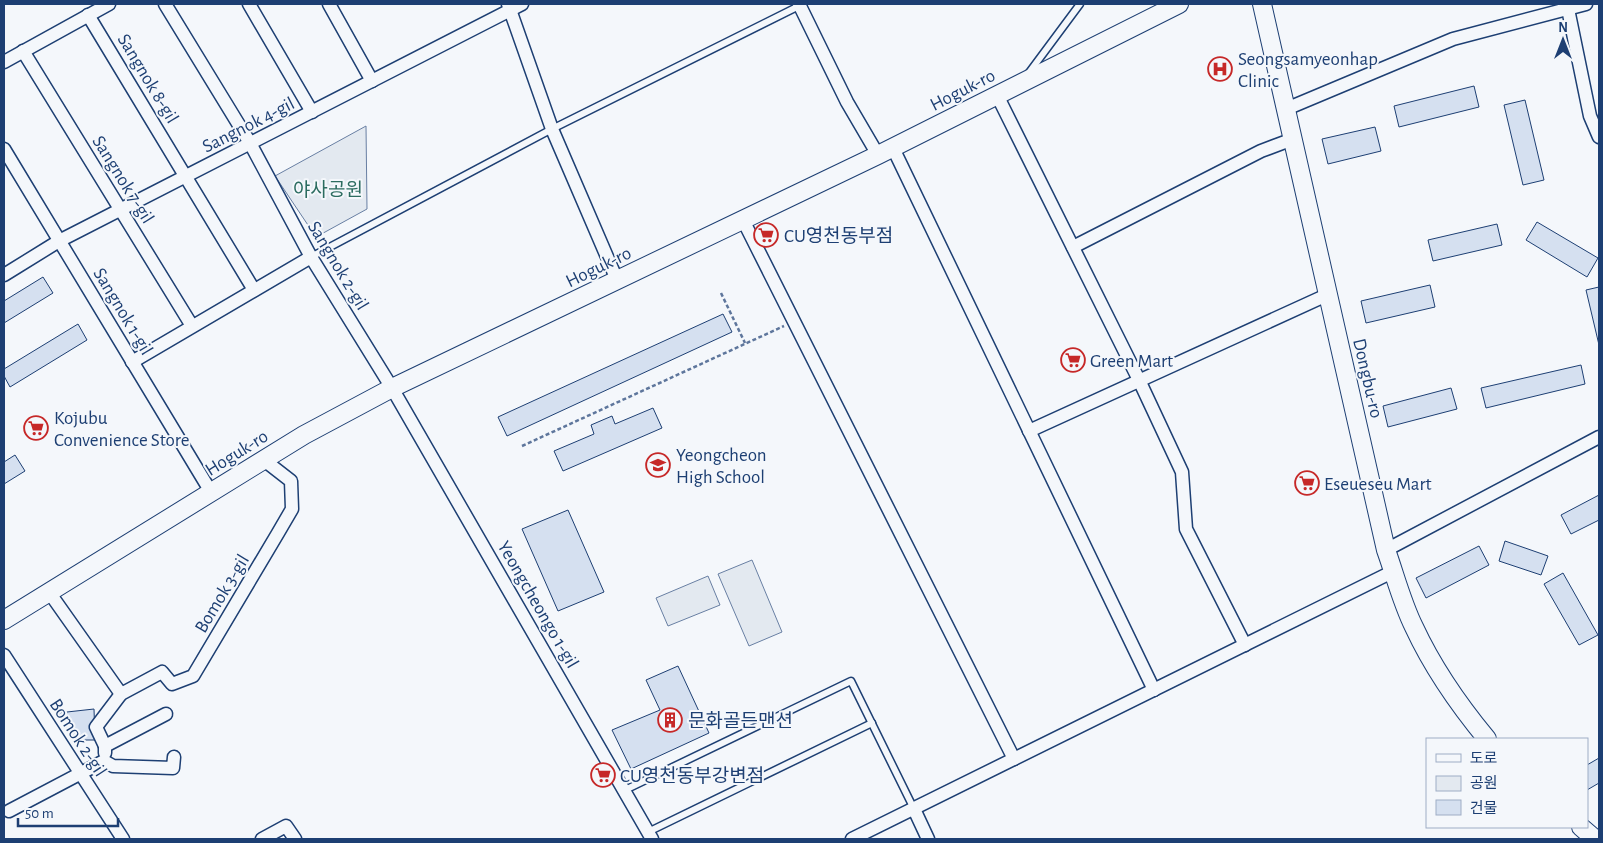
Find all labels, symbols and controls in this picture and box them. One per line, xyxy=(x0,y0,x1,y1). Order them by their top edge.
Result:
north arrow xyxy=(1538,15,1588,65)
text: N xyxy=(1558,21,1568,35)
street label: Sangnok 8-gil xyxy=(114,31,182,127)
place label: Seongsamyeonhap Clinic xyxy=(1238,50,1378,91)
hospital icon: Seongsamyeonhap Clinic xyxy=(1207,56,1233,82)
street label: Hoguk-ro xyxy=(927,66,998,115)
street label: Sangnok 4-gil xyxy=(200,94,298,157)
street label: Sangnok 7-gil xyxy=(88,133,157,227)
park label: 야사공원 xyxy=(293,180,363,200)
street label: Sangnok 2-gil xyxy=(304,218,372,314)
supermarket icon: CU영천동부점 xyxy=(753,222,779,248)
place label: CU영천동부점 xyxy=(784,226,893,246)
street label: Hoguk-ro xyxy=(563,243,634,291)
street label: Sangnok 1-gil xyxy=(89,265,156,359)
street label: Dongbu-ro xyxy=(1349,337,1386,420)
supermarket icon: Green Mart xyxy=(1060,347,1086,373)
place label: Green Mart xyxy=(1090,352,1173,371)
place label: Kojubu Convenience Store xyxy=(54,409,190,450)
supermarket icon: Kojubu Convenience Store xyxy=(23,415,49,441)
street label: Hoguk-ro xyxy=(202,427,272,480)
place label: Yeongcheon High School xyxy=(676,446,767,487)
school or university icon: Yeongcheon High School xyxy=(645,452,671,478)
supermarket icon: Eseueseu Mart xyxy=(1294,470,1320,496)
place label: Eseueseu Mart xyxy=(1324,475,1432,494)
street label: Yeongcheongo 1-gil xyxy=(494,538,582,672)
street label: Bomok 3-gil xyxy=(192,551,253,636)
street label: Bomok 2-gil xyxy=(46,696,110,780)
building icon: 문화골든맨션 xyxy=(657,707,683,733)
place label: 문화골든맨션 xyxy=(688,711,793,731)
legend xyxy=(1426,738,1588,828)
text: 도로 xyxy=(1470,751,1498,766)
supermarket icon: CU영천동부강변점 xyxy=(590,762,616,788)
place label: CU영천동부강변점 xyxy=(620,766,764,786)
text: 공원 xyxy=(1470,775,1498,791)
scale bar xyxy=(18,796,118,828)
text: 건물 xyxy=(1470,800,1498,816)
text: 50 m xyxy=(25,806,54,821)

